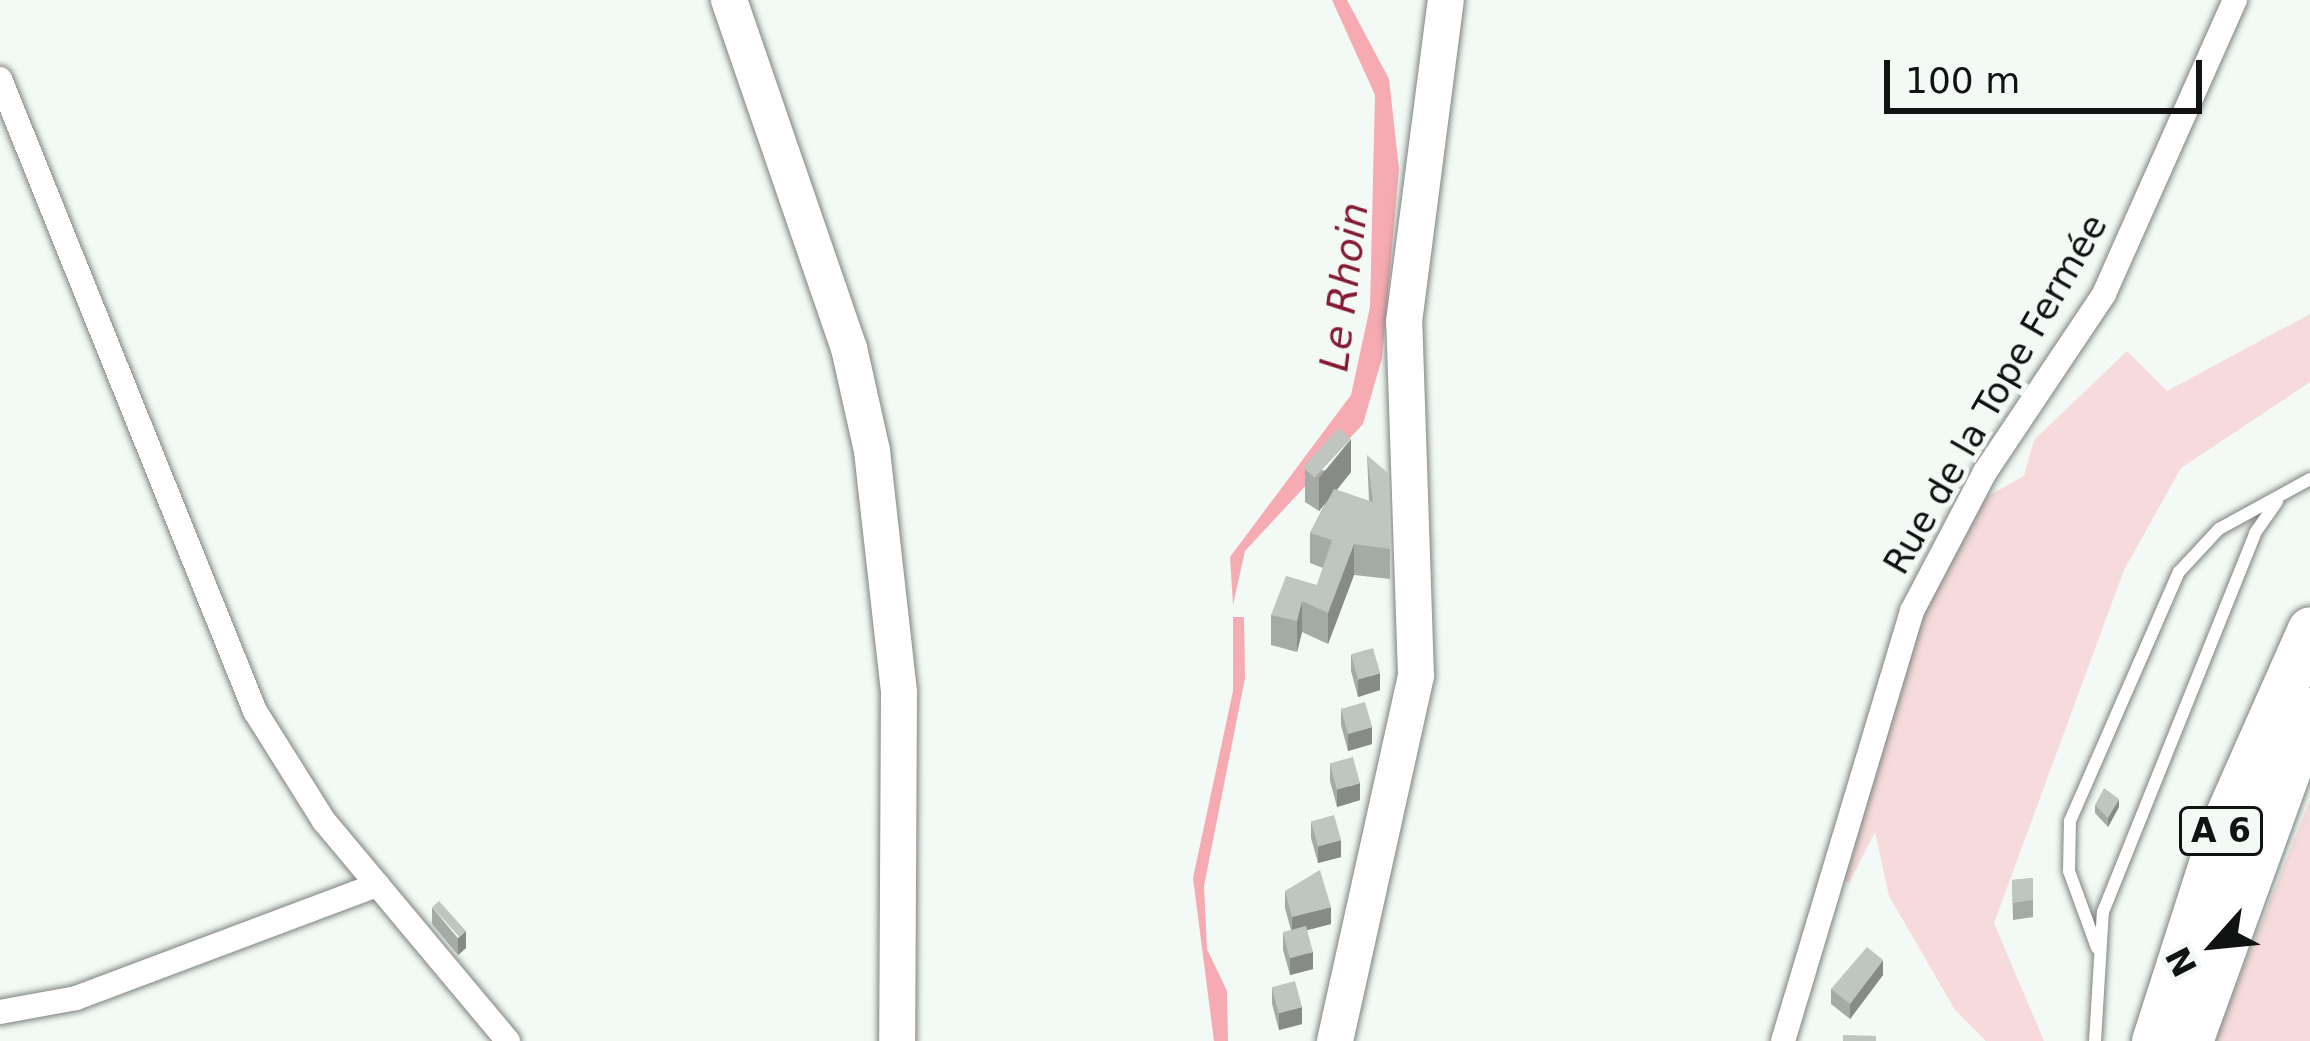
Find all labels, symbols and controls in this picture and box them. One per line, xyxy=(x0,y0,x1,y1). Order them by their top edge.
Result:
scale bar xyxy=(1890,36,2208,110)
text: 100 m xyxy=(1905,60,2020,101)
water label: Le Rhoin xyxy=(1311,200,1379,374)
street label: Rue de la Tope Fermée xyxy=(1874,206,2116,582)
road number: A 6 xyxy=(2179,804,2263,858)
north arrow xyxy=(2154,885,2274,1005)
text: N xyxy=(2158,940,2205,983)

